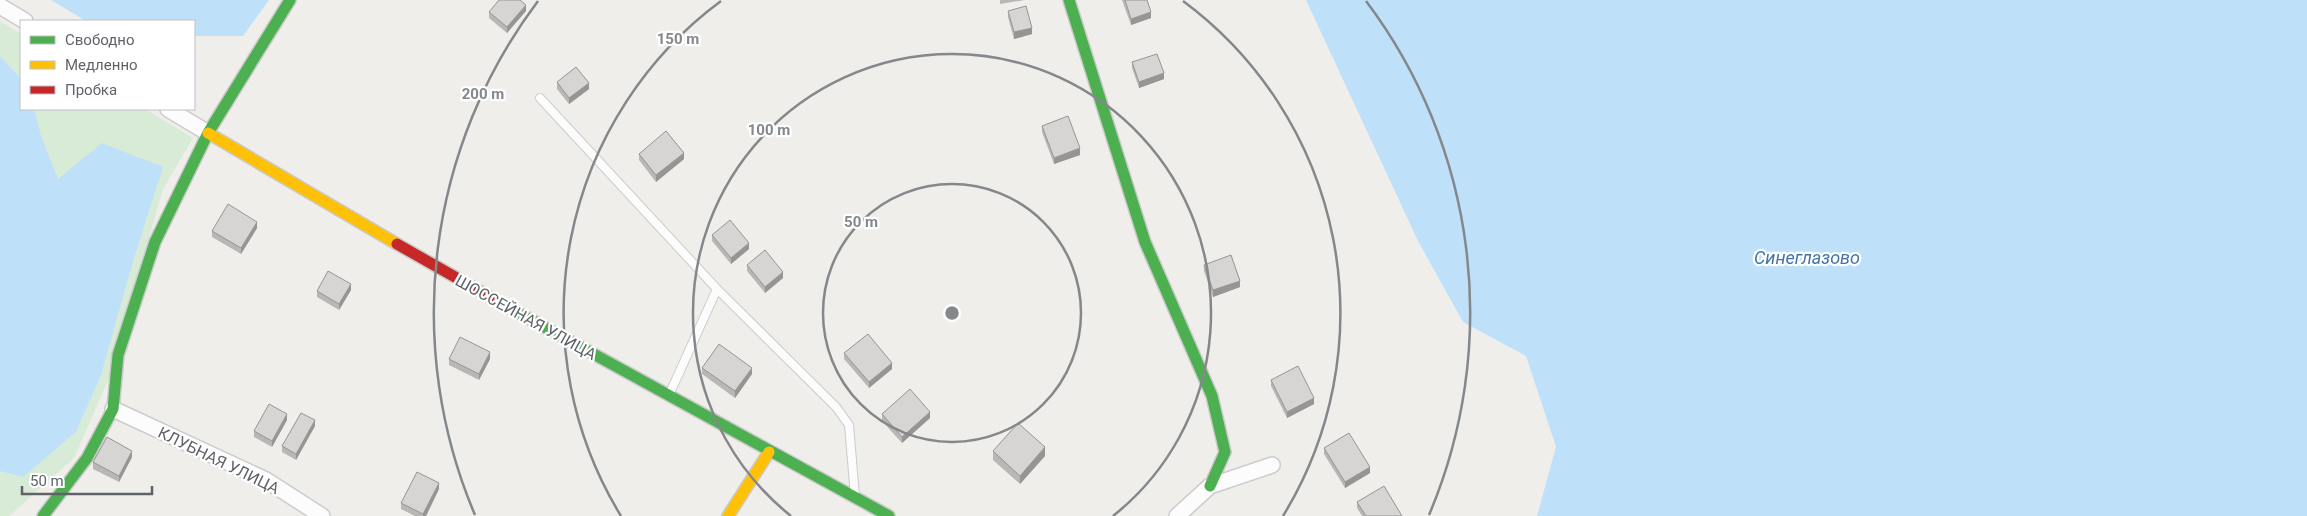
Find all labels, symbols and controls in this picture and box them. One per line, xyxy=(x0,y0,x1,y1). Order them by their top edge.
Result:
legend xyxy=(20,20,195,110)
text: 150 m xyxy=(657,30,699,48)
text: Свободно xyxy=(65,31,134,49)
text: Медленно xyxy=(65,56,138,74)
text: Пробка xyxy=(65,81,117,99)
text: 200 m xyxy=(462,85,504,103)
text: 100 m xyxy=(748,121,790,139)
text: 50 m xyxy=(844,213,878,231)
water label: Синеглазово xyxy=(1754,247,1860,268)
street label: ШОССЕЙНАЯ УЛИЦА xyxy=(452,271,600,364)
centre of rings xyxy=(943,304,961,322)
street label: КЛУБНАЯ УЛИЦА xyxy=(155,423,283,498)
scale bar xyxy=(22,464,152,496)
text: 50 m xyxy=(30,472,64,490)

